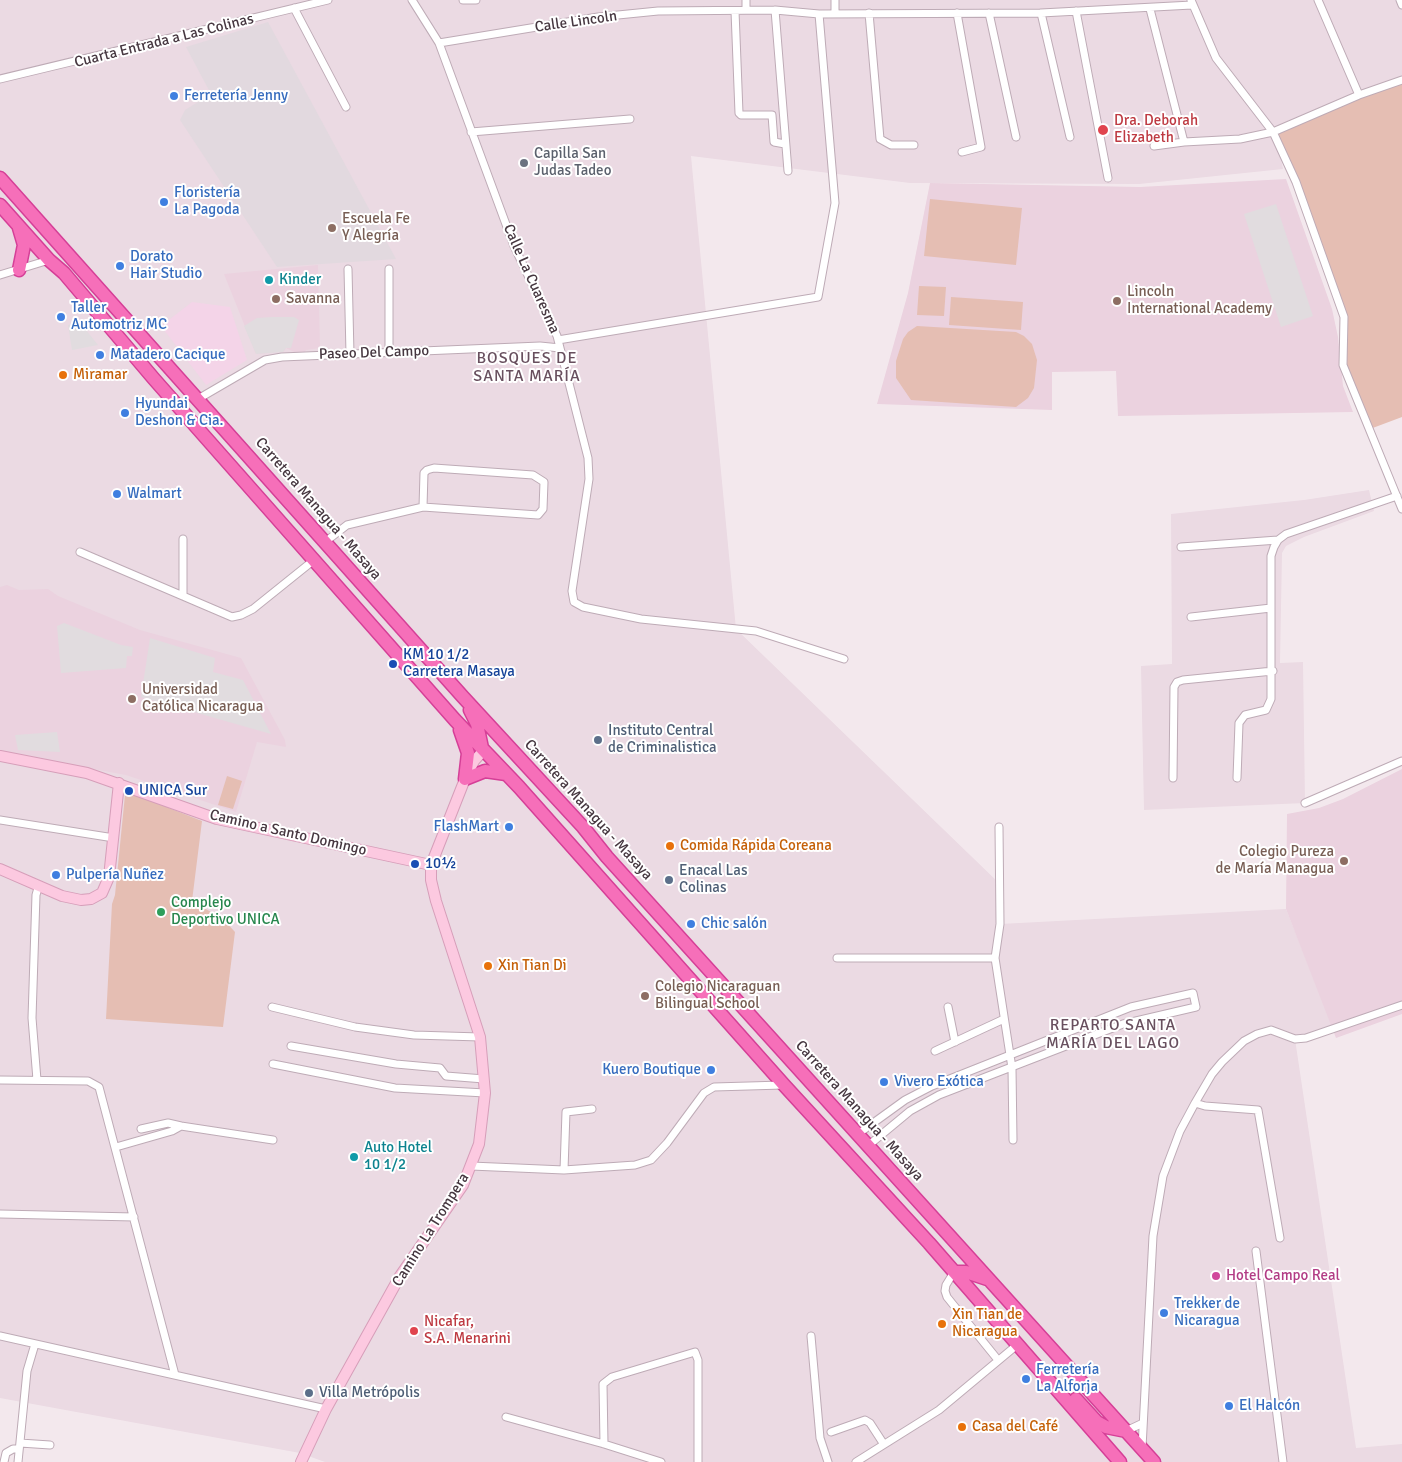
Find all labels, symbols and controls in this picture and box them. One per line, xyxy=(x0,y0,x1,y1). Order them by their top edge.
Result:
street label: Calle Lincoln xyxy=(534,7,618,37)
street label: Cuarta Entrada a Las Colinas xyxy=(73,10,255,72)
place label: Ferretería Jenny xyxy=(184,87,288,105)
marker: Ferretería Jenny xyxy=(168,90,180,102)
place label: Dra. Deborah Elizabeth xyxy=(1114,112,1198,147)
marker: Dra. Deborah Elizabeth xyxy=(1096,123,1110,137)
place label: Capilla San Judas Tadeo xyxy=(534,145,611,180)
marker: Capilla San Judas Tadeo xyxy=(518,157,530,169)
place label: Floristería La Pagoda xyxy=(174,184,240,219)
marker: Floristería La Pagoda xyxy=(158,196,170,208)
place label: Escuela Fe Y Alegría xyxy=(342,210,410,245)
street label: Calle La Cuaresma xyxy=(499,221,563,337)
marker: Escuela Fe Y Alegría xyxy=(326,222,338,234)
place label: Dorato Hair Studio xyxy=(130,248,202,283)
marker: Dorato Hair Studio xyxy=(114,260,126,272)
place label: Kinder xyxy=(279,271,321,289)
marker: Kinder xyxy=(263,274,275,286)
place label: Lincoln International Academy xyxy=(1127,283,1272,318)
place label: Savanna xyxy=(286,290,340,308)
marker: Savanna xyxy=(270,293,282,305)
marker: Lincoln International Academy xyxy=(1111,295,1123,307)
place label: Taller Automotriz MC xyxy=(71,299,167,334)
marker: Taller Automotriz MC xyxy=(55,311,67,323)
street label: Paseo Del Campo xyxy=(319,342,429,364)
place label: Matadero Cacique xyxy=(110,346,226,364)
marker: Matadero Cacique xyxy=(94,349,106,361)
district label: BOSQUES DE SANTA MARÍA xyxy=(472,349,582,387)
place label: Miramar xyxy=(73,366,127,384)
marker: Miramar xyxy=(57,369,69,381)
place label: Hyundai Deshon & Cia. xyxy=(135,395,224,430)
marker: Hyundai Deshon & Cia. xyxy=(119,407,131,419)
street label: Carretera Managua - Masaya xyxy=(251,434,385,584)
place label: Walmart xyxy=(127,485,182,503)
marker: Walmart xyxy=(111,488,123,500)
place label: KM 10 1/2 Carretera Masaya xyxy=(403,646,515,681)
marker: KM 10 1/2 Carretera Masaya xyxy=(387,658,399,670)
place label: Universidad Católica Nicaragua xyxy=(142,681,263,716)
marker: Universidad Católica Nicaragua xyxy=(126,693,138,705)
place label: Instituto Central de Criminalistica xyxy=(608,722,717,757)
marker: Instituto Central de Criminalistica xyxy=(592,734,604,746)
street label: Carretera Managua - Masaya xyxy=(520,736,656,884)
place label: UNICA Sur xyxy=(139,782,207,800)
marker: UNICA Sur xyxy=(123,785,135,797)
street label: Camino a Santo Domingo xyxy=(208,806,368,860)
place label: FlashMart xyxy=(434,818,499,836)
marker: FlashMart xyxy=(503,821,515,833)
place label: Comida Rápida Coreana xyxy=(680,837,832,855)
marker: Comida Rápida Coreana xyxy=(664,840,676,852)
place label: Colegio Pureza de María Managua xyxy=(1216,843,1334,878)
place label: 10½ xyxy=(425,855,456,873)
marker: Colegio Pureza de María Managua xyxy=(1338,855,1350,867)
marker: 10½ xyxy=(409,858,421,870)
place label: Enacal Las Colinas xyxy=(679,862,747,897)
place label: Pulpería Nuñez xyxy=(66,866,164,884)
marker: Pulpería Nuñez xyxy=(50,869,62,881)
marker: Enacal Las Colinas xyxy=(663,874,675,886)
place label: Complejo Deportivo UNICA xyxy=(171,894,280,929)
marker: Complejo Deportivo UNICA xyxy=(155,906,167,918)
place label: Chic salón xyxy=(701,915,767,933)
marker: Chic salón xyxy=(685,918,697,930)
place label: Xin Tian Di xyxy=(498,957,567,975)
marker: Xin Tian Di xyxy=(482,960,494,972)
place label: Colegio Nicaraguan Bilingual School xyxy=(655,978,780,1013)
marker: Colegio Nicaraguan Bilingual School xyxy=(639,990,651,1002)
district label: REPARTO SANTA MARÍA DEL LAGO xyxy=(1044,1016,1182,1054)
street label: Carretera Managua - Masaya xyxy=(791,1037,927,1185)
place label: Kuero Boutique xyxy=(602,1061,701,1079)
marker: Kuero Boutique xyxy=(705,1064,717,1076)
place label: Vivero Exótica xyxy=(894,1073,984,1091)
marker: Vivero Exótica xyxy=(878,1076,890,1088)
place label: Auto Hotel 10 1/2 xyxy=(364,1139,432,1174)
marker: Auto Hotel 10 1/2 xyxy=(348,1151,360,1163)
street label: Camino La Trompera xyxy=(389,1170,473,1290)
place label: Hotel Campo Real xyxy=(1226,1267,1340,1285)
marker: Hotel Campo Real xyxy=(1210,1270,1222,1282)
place label: Trekker de Nicaragua xyxy=(1174,1295,1240,1330)
place label: Xin Tian de Nicaragua xyxy=(952,1306,1022,1341)
marker: Trekker de Nicaragua xyxy=(1158,1307,1170,1319)
place label: Nicafar, S.A. Menarini xyxy=(424,1313,511,1348)
marker: Xin Tian de Nicaragua xyxy=(936,1318,948,1330)
marker: Nicafar, S.A. Menarini xyxy=(408,1325,420,1337)
place label: Ferretería La Alforja xyxy=(1036,1361,1099,1396)
marker: Ferretería La Alforja xyxy=(1020,1373,1032,1385)
place label: Villa Metrópolis xyxy=(319,1384,420,1402)
marker: Villa Metrópolis xyxy=(303,1387,315,1399)
place label: El Halcón xyxy=(1239,1397,1300,1415)
marker: El Halcón xyxy=(1223,1400,1235,1412)
place label: Casa del Café xyxy=(972,1418,1058,1436)
marker: Casa del Café xyxy=(956,1421,968,1433)

